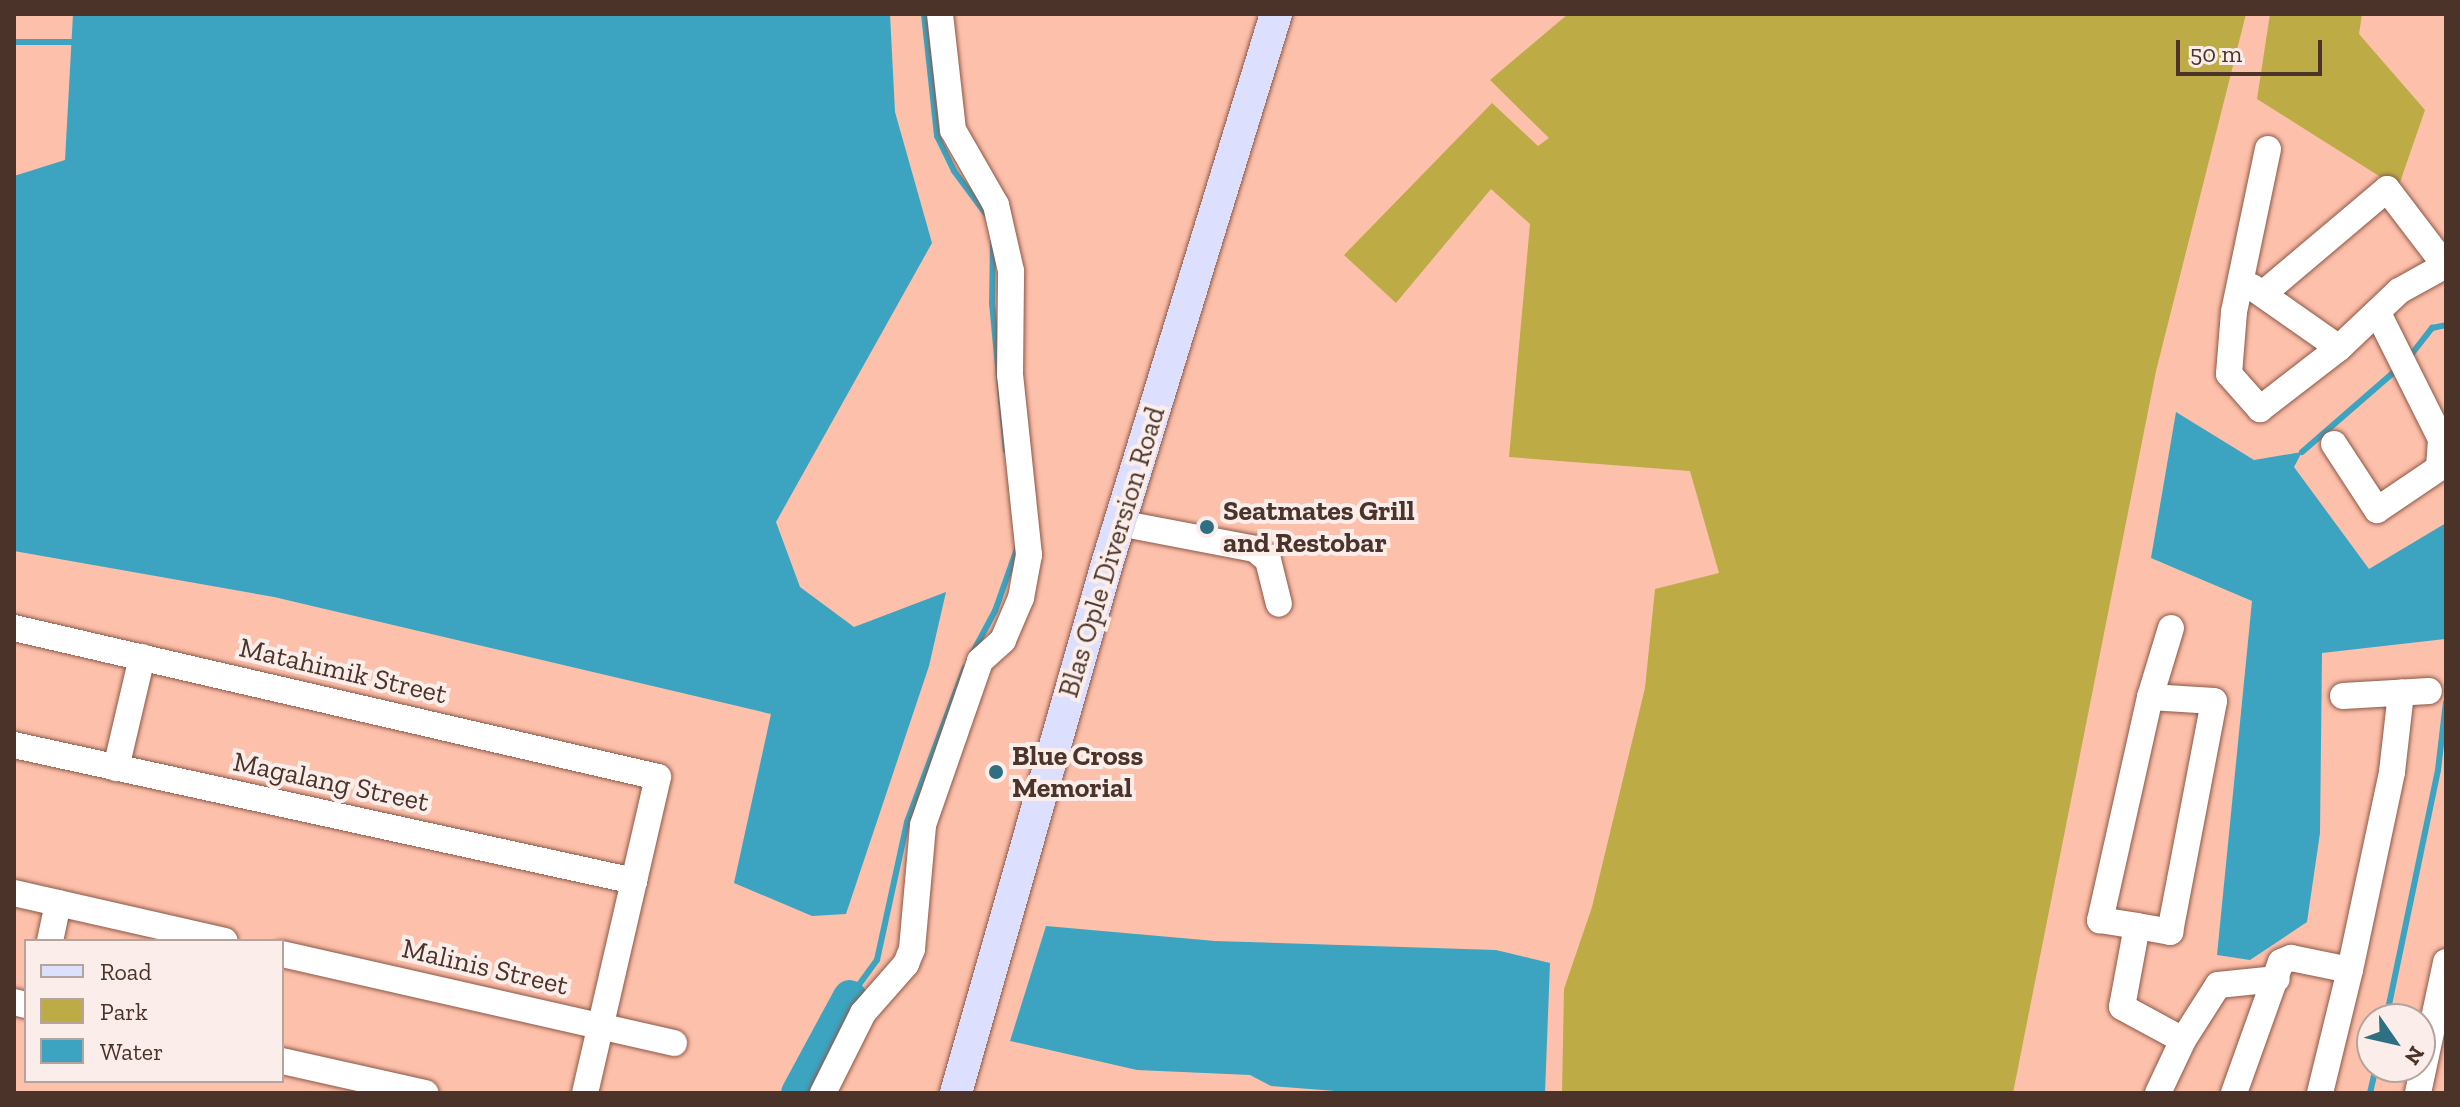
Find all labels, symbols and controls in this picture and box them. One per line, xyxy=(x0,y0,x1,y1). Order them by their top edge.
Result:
scale bar xyxy=(2180,24,2326,74)
text: 50 m xyxy=(2190,39,2242,68)
street label: Blas Ople Diversion Road xyxy=(1052,403,1172,701)
place label: Seatmates Grill and Restobar xyxy=(1223,494,1415,560)
marker: Seatmates Grill and Restobar xyxy=(1198,518,1216,536)
street label: Matahimik Street xyxy=(236,631,450,711)
place label: Blue Cross Memorial xyxy=(1012,739,1143,805)
street label: Magalang Street xyxy=(230,745,432,819)
marker: Blue Cross Memorial xyxy=(987,763,1005,781)
street label: Malinis Street xyxy=(399,932,571,1002)
legend xyxy=(24,939,284,1083)
text: Road xyxy=(100,957,152,986)
text: Park xyxy=(100,997,148,1026)
north arrow xyxy=(2356,1003,2436,1083)
text: Water xyxy=(100,1037,163,1066)
text: N xyxy=(2399,1041,2431,1070)

